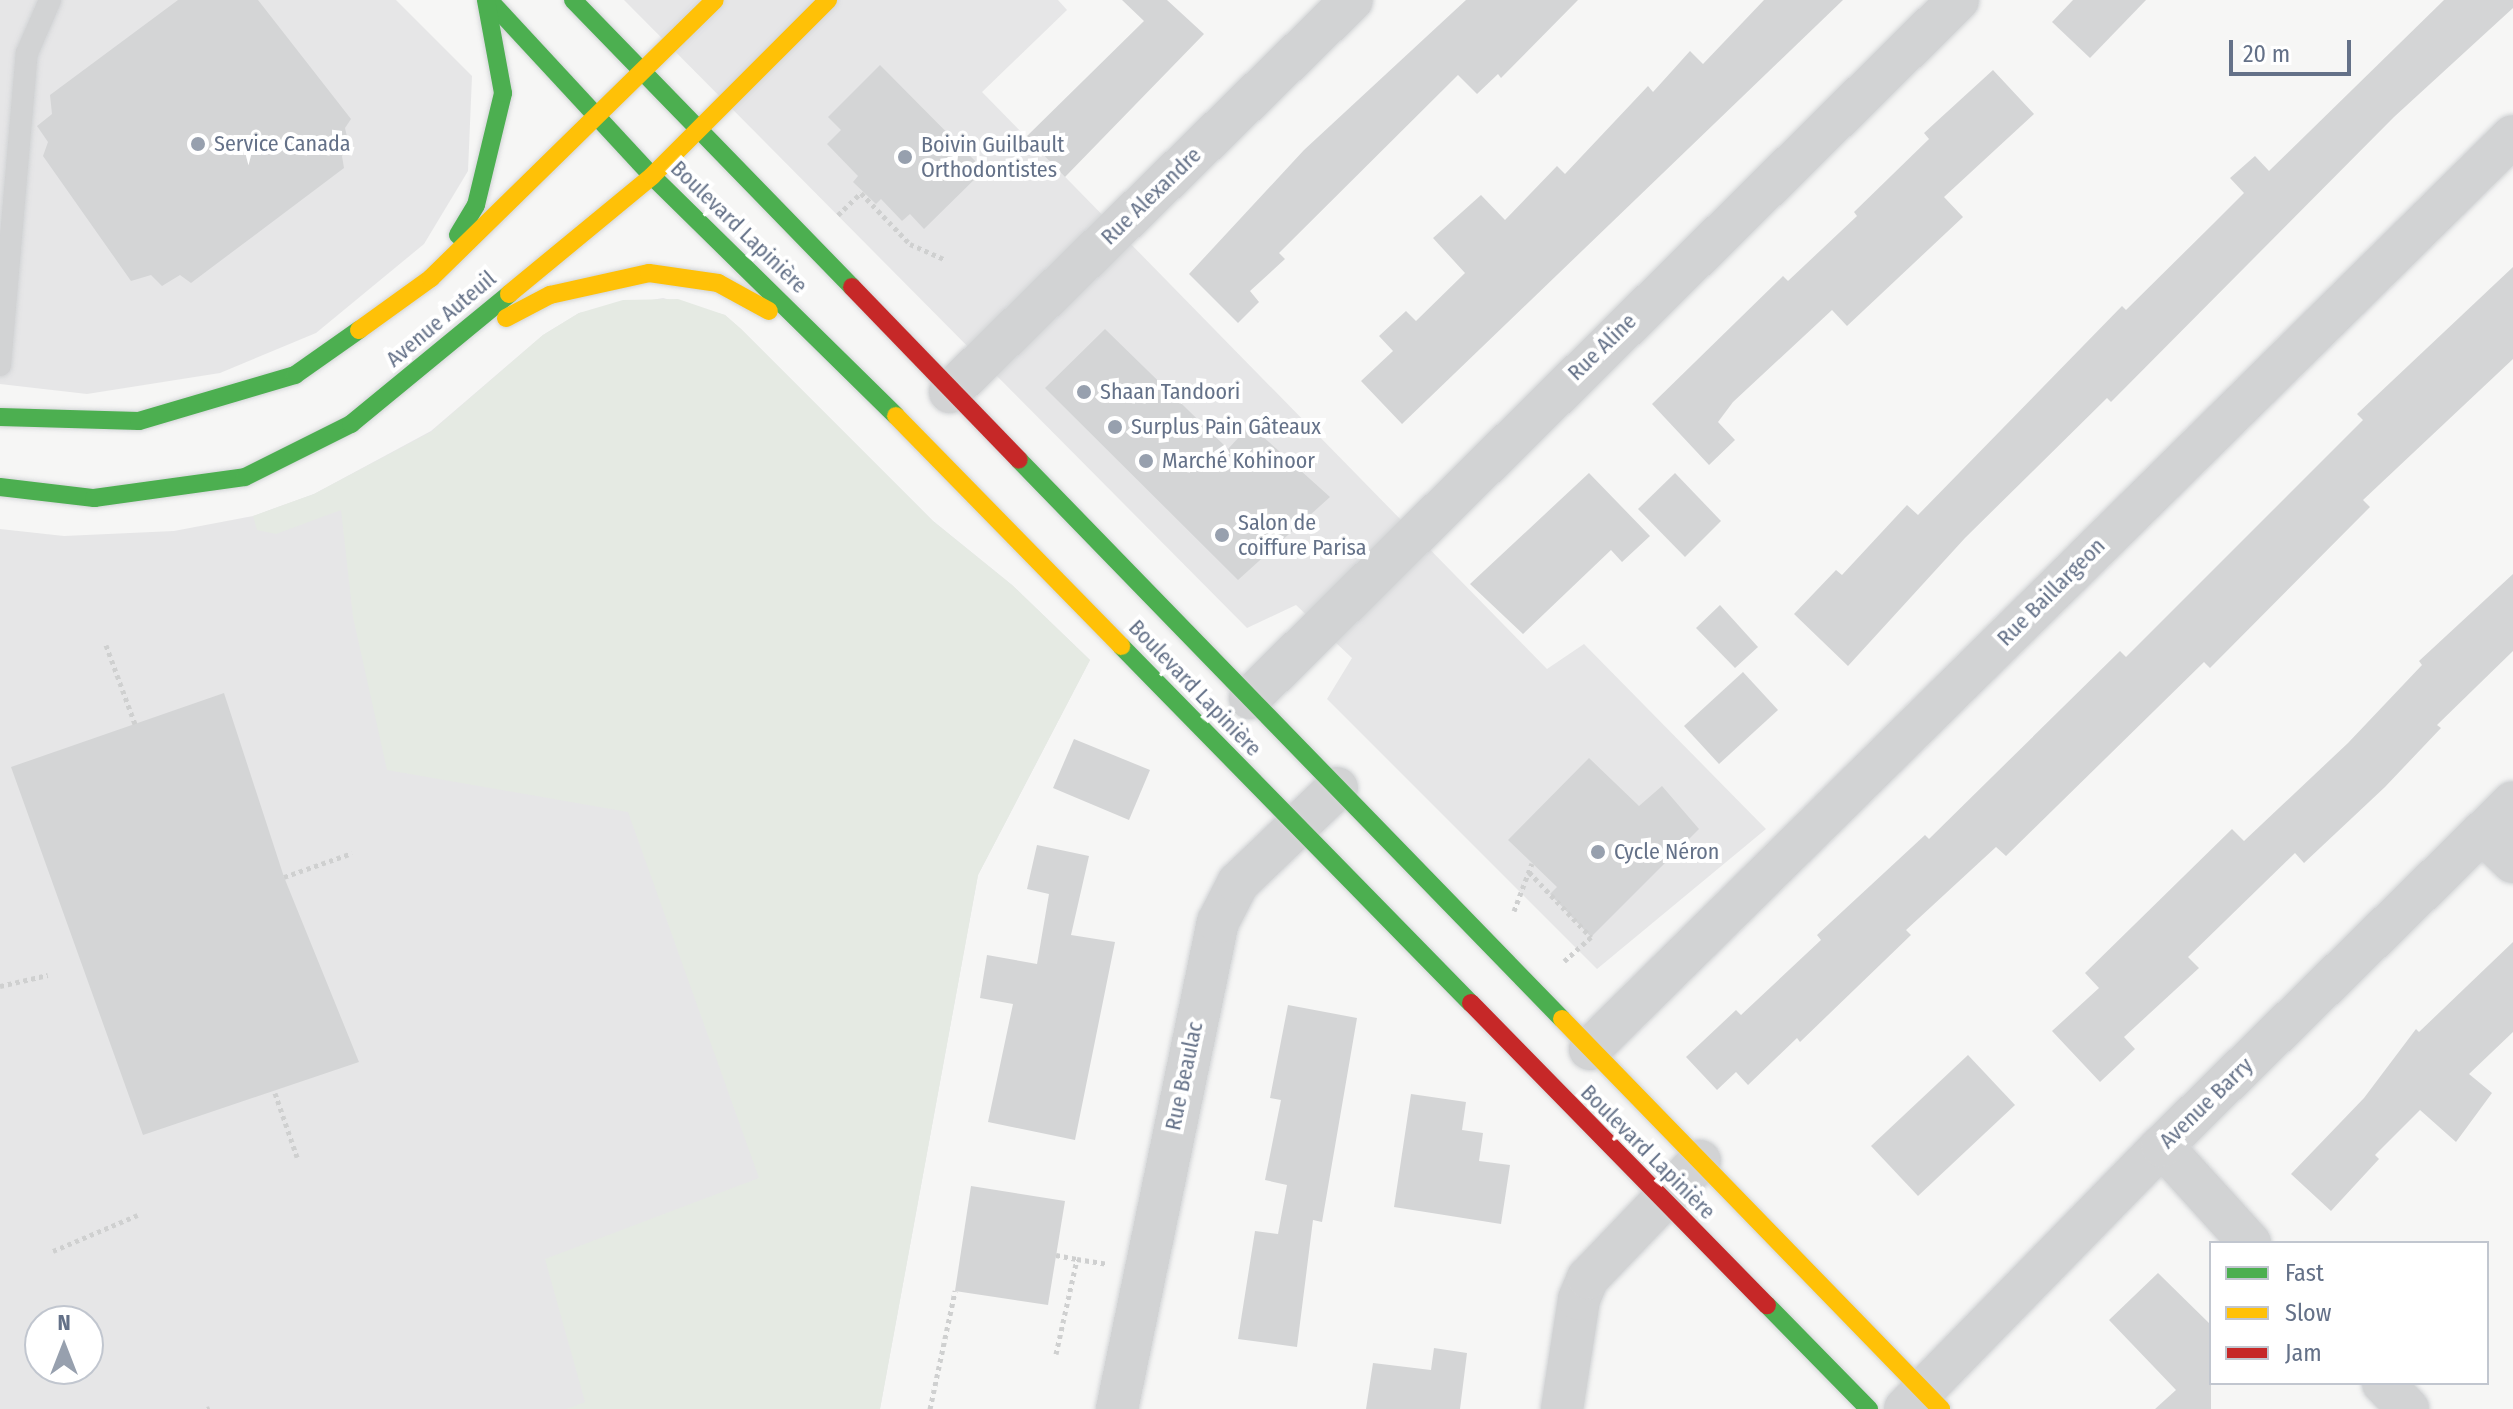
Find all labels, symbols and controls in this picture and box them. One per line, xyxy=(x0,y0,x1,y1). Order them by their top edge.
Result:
scale bar xyxy=(2233,24,2355,74)
text: 20 m xyxy=(2243,40,2290,68)
place label: Service Canada xyxy=(214,131,351,157)
place label: Boivin Guilbault Orthodontistes xyxy=(921,131,1065,182)
marker: Service Canada xyxy=(189,135,207,153)
street label: Rue Alexandre xyxy=(1095,142,1207,250)
marker: Boivin Guilbault Orthodontistes xyxy=(896,148,914,166)
street label: Boulevard Lapinière xyxy=(665,155,813,299)
street label: Avenue Auteuil xyxy=(381,266,501,372)
street label: Rue Aline xyxy=(1562,308,1642,386)
place label: Shaan Tandoori xyxy=(1100,379,1240,405)
marker: Shaan Tandoori xyxy=(1075,383,1093,401)
place label: Surplus Pain Gâteaux xyxy=(1131,414,1321,440)
marker: Surplus Pain Gâteaux xyxy=(1106,418,1124,436)
place label: Marché Kohinoor xyxy=(1162,448,1315,474)
marker: Marché Kohinoor xyxy=(1137,452,1155,470)
place label: Salon de coiffure Parisa xyxy=(1238,509,1367,560)
marker: Salon de coiffure Parisa xyxy=(1213,526,1231,544)
street label: Rue Baillargeon xyxy=(1992,533,2110,651)
street label: Boulevard Lapinière xyxy=(1123,614,1267,762)
place label: Cycle Néron xyxy=(1614,839,1719,865)
marker: Cycle Néron xyxy=(1589,843,1607,861)
street label: Rue Beaulac xyxy=(1160,1019,1208,1133)
street label: Avenue Barry xyxy=(2154,1052,2258,1154)
street label: Boulevard Lapinière xyxy=(1575,1079,1721,1225)
legend xyxy=(2209,1241,2489,1385)
text: Fast xyxy=(2285,1259,2324,1287)
text: Slow xyxy=(2285,1299,2331,1327)
north arrow xyxy=(24,1305,104,1385)
text: N xyxy=(57,1309,71,1336)
text: Jam xyxy=(2285,1339,2322,1367)

